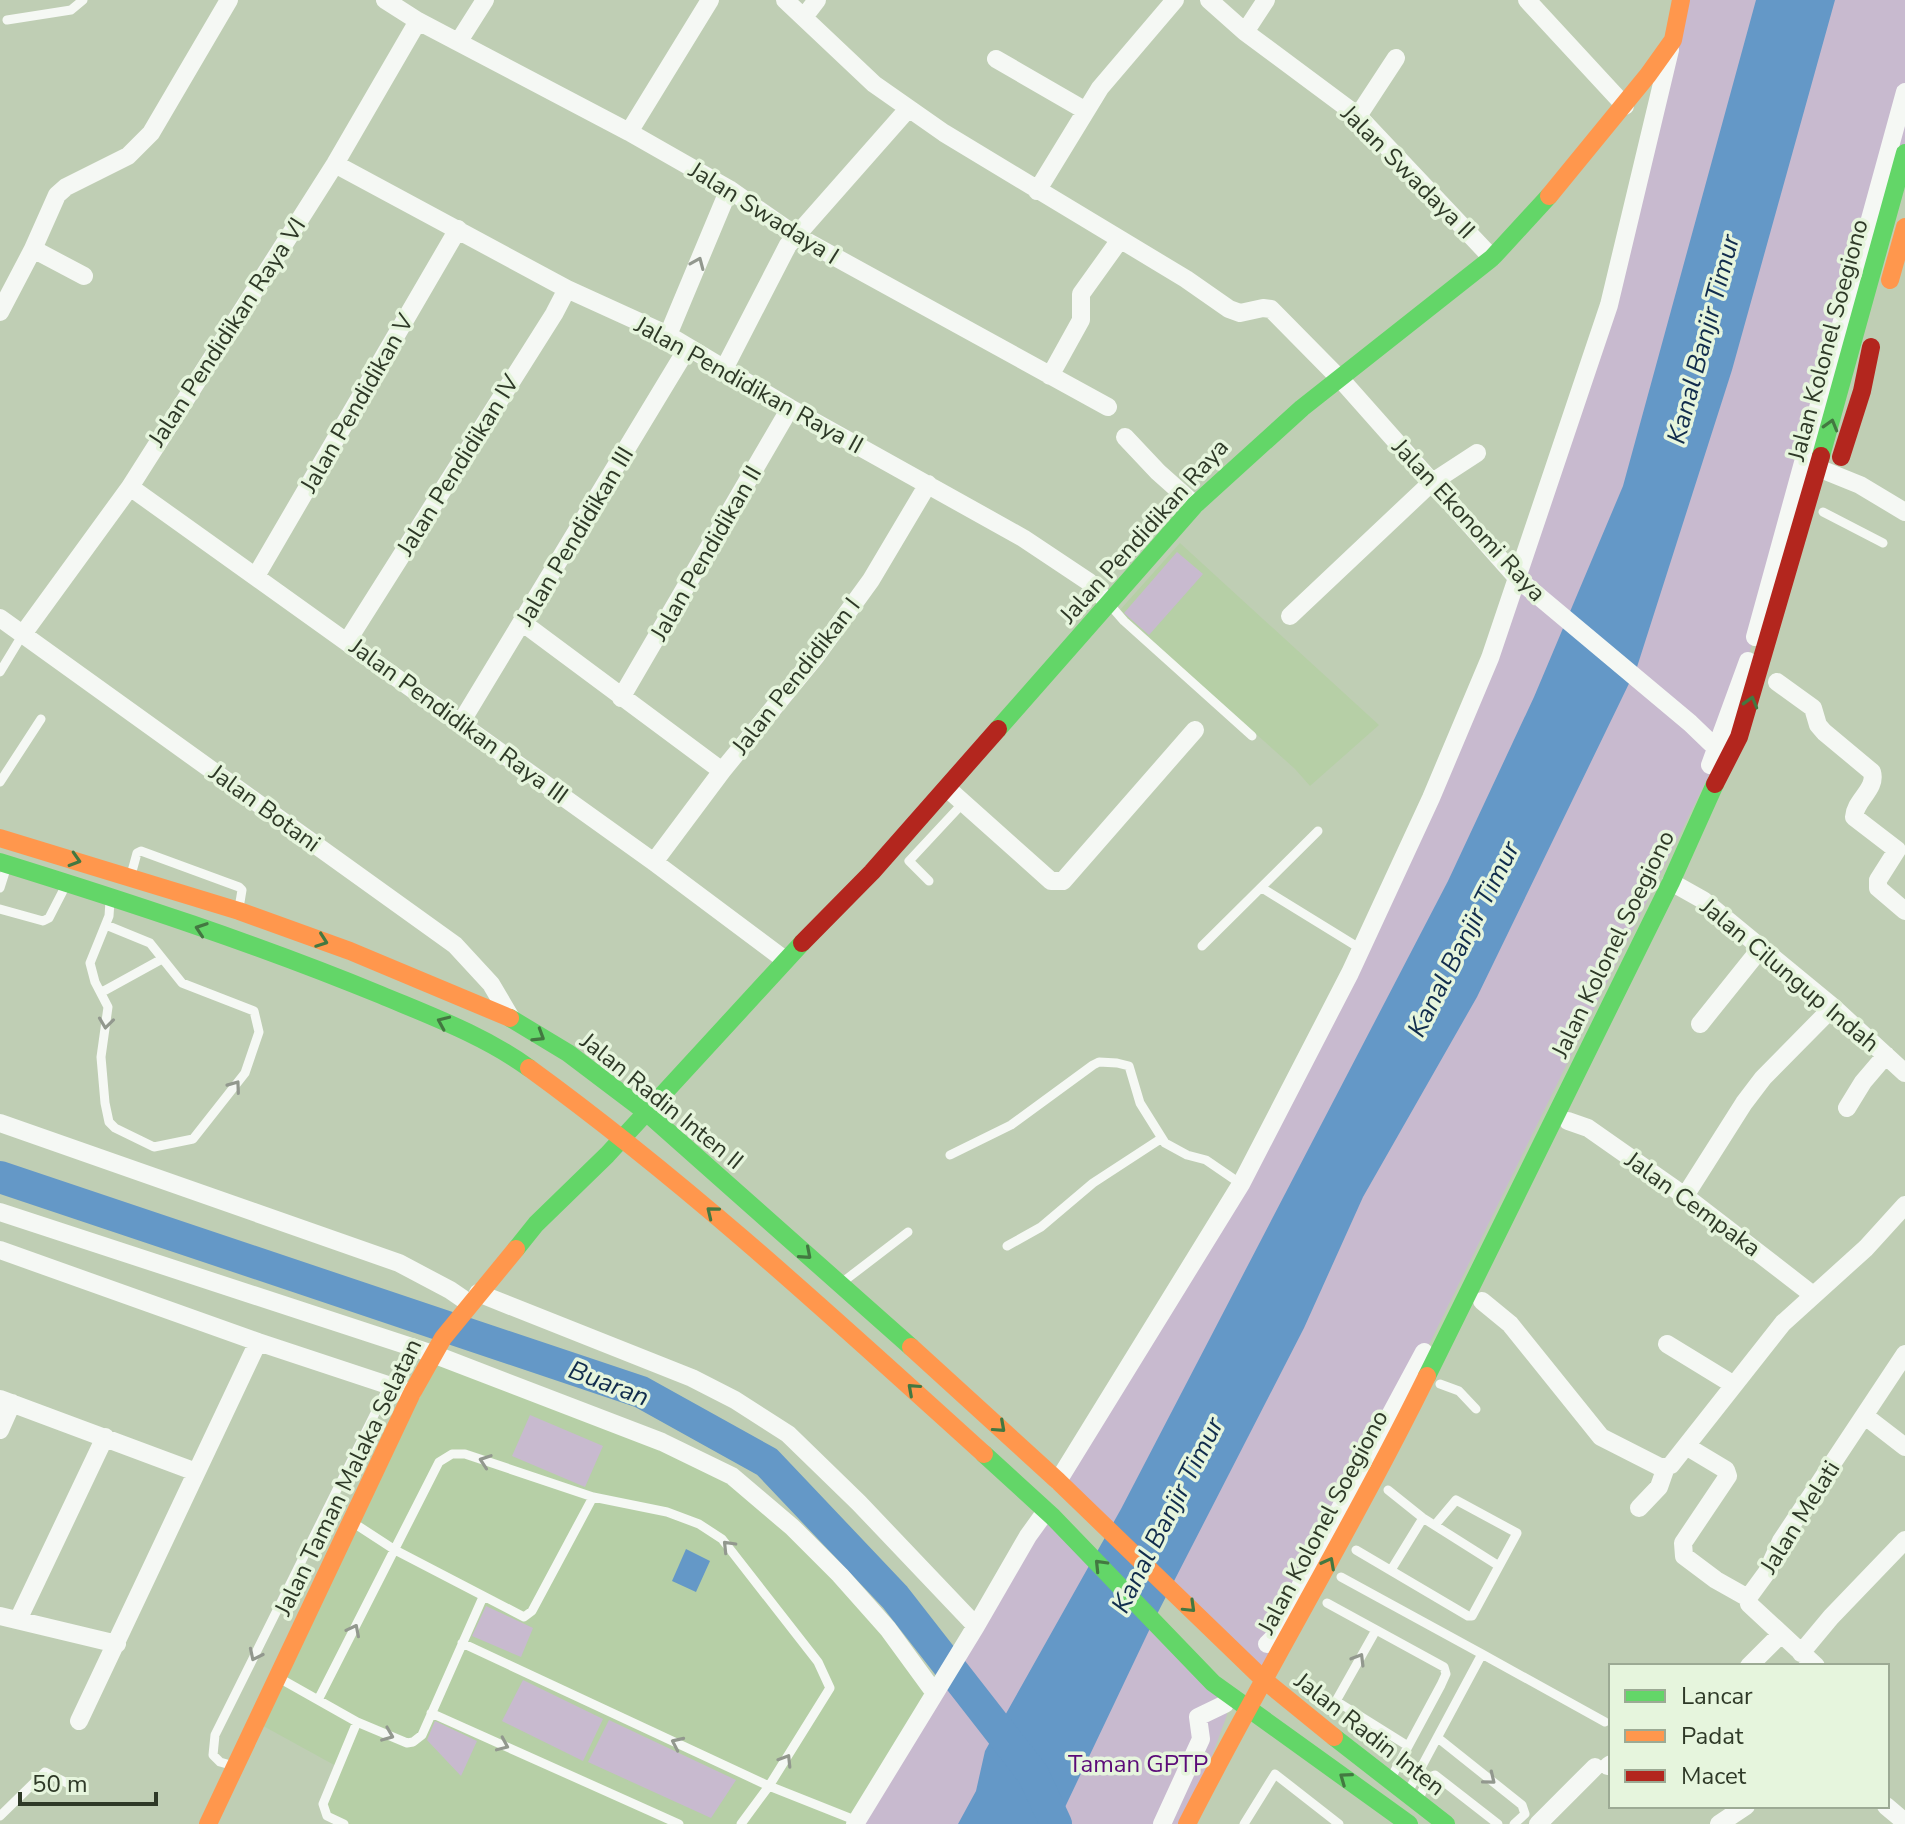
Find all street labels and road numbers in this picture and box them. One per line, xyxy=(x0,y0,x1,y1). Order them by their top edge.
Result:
street label: Jalan Swadaya II xyxy=(1333,97,1482,246)
street label: Jalan Swadaya I xyxy=(682,154,845,272)
street label: Jalan Pendidikan Raya VI xyxy=(140,211,313,454)
street label: Jalan Kolonel Soegiono xyxy=(1780,216,1876,465)
street label: Jalan Pendidikan V xyxy=(292,307,421,499)
street label: Jalan Pendidikan Raya II xyxy=(628,308,869,461)
street label: Jalan Pendidikan IV xyxy=(389,368,527,562)
street label: Jalan Ekonomi Raya xyxy=(1384,431,1553,608)
street label: Jalan Pendidikan Raya xyxy=(1052,432,1236,631)
street label: Jalan Pendidikan III xyxy=(508,441,641,632)
street label: Jalan Pendidikan II xyxy=(642,460,769,647)
street label: Jalan Pendidikan I xyxy=(724,591,867,762)
street label: Jalan Pendidikan Raya III xyxy=(343,630,575,811)
street label: Jalan Botani xyxy=(202,756,327,859)
street label: Jalan Kolonel Soegiono xyxy=(1544,825,1682,1064)
street label: Jalan Cilungup Indah xyxy=(1693,890,1886,1059)
street label: Jalan Radin Inten II xyxy=(573,1025,750,1177)
street label: Jalan Cempaka xyxy=(1618,1143,1767,1264)
street label: Jalan Taman Malaka Selatan xyxy=(266,1333,429,1622)
street label: Jalan Kolonel Soegiono xyxy=(1250,1405,1396,1640)
street label: Jalan Melati xyxy=(1752,1455,1847,1580)
street label: Jalan Radin Inten xyxy=(1287,1665,1452,1803)

